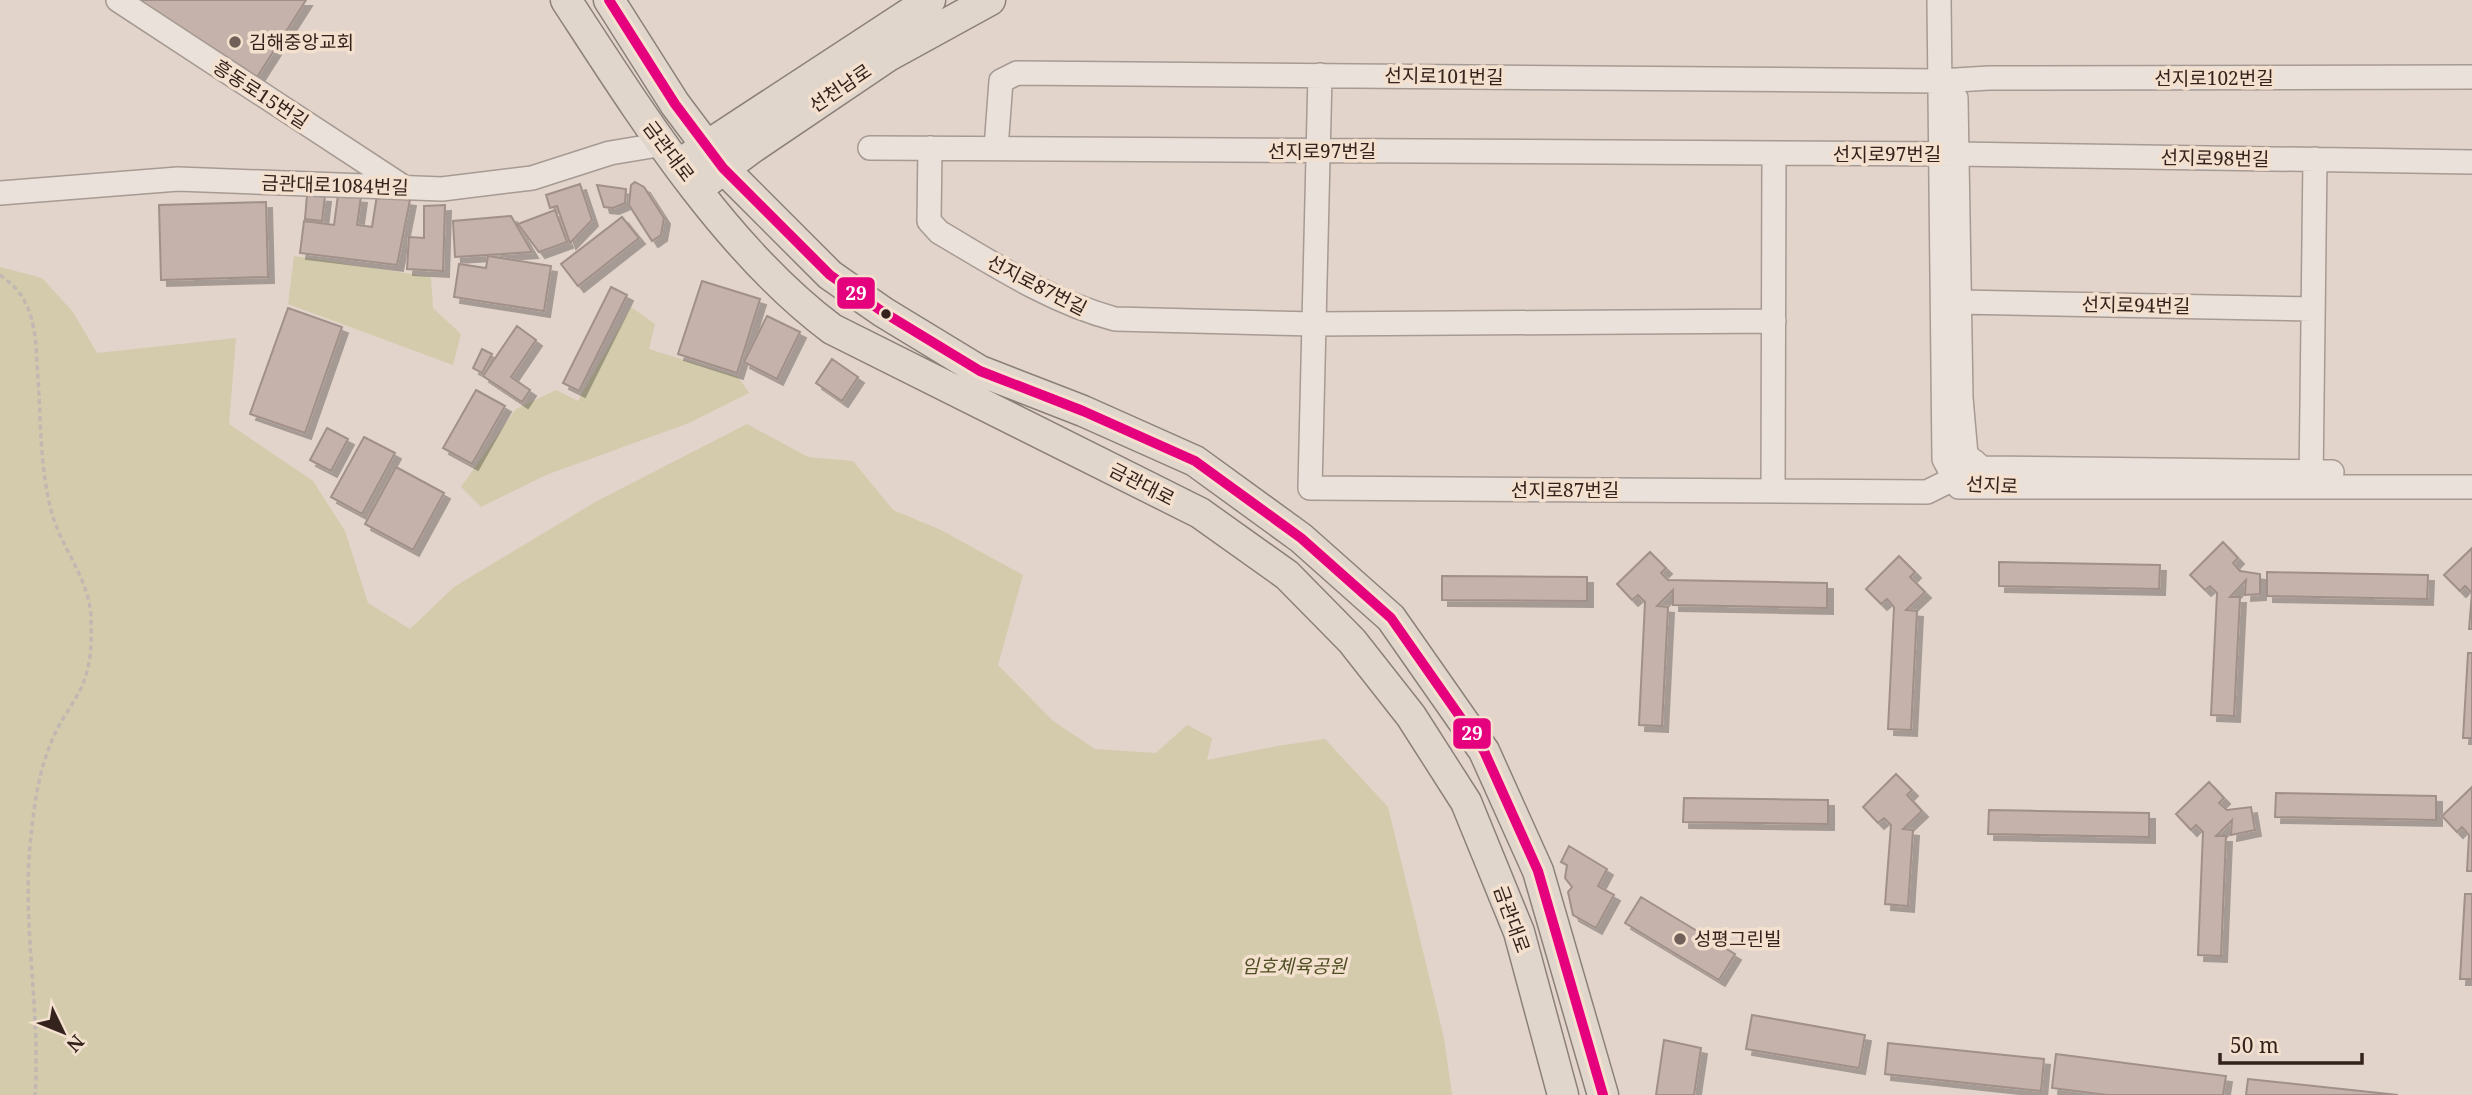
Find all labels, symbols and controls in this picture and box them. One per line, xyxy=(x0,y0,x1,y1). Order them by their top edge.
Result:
place label: 김해중앙교회 xyxy=(249,29,354,55)
marker: 김해중앙교회 xyxy=(227,34,243,50)
street label: 흥동로15번길 xyxy=(208,54,314,134)
street label: 선천남로 xyxy=(804,58,876,118)
street label: 선지로101번길 xyxy=(1384,62,1504,90)
street label: 선지로102번길 xyxy=(2154,65,2274,91)
street label: 금관대로 xyxy=(638,115,700,187)
street label: 선지로97번길 xyxy=(1268,138,1376,164)
street label: 선지로97번길 xyxy=(1833,141,1941,167)
street label: 선지로98번길 xyxy=(2160,144,2270,172)
street label: 금관대로1084번길 xyxy=(261,169,409,201)
street label: 선지로87번길 xyxy=(983,249,1091,321)
line badge: 29 xyxy=(836,276,876,310)
text: 29 xyxy=(845,280,867,306)
street label: 선지로94번길 xyxy=(2081,291,2191,319)
unlabelled marker xyxy=(879,307,893,321)
street label: 금관대로 xyxy=(1105,457,1179,511)
street label: 선지로 xyxy=(1965,471,2019,499)
street label: 선지로87번길 xyxy=(1511,477,1619,503)
line badge: 29 xyxy=(1452,717,1492,750)
text: 29 xyxy=(1461,720,1483,746)
street label: 금관대로 xyxy=(1488,882,1536,956)
place label: 성평그린빌 xyxy=(1694,926,1781,952)
marker: 성평그린빌 xyxy=(1672,931,1688,947)
park label: 임호체육공원 xyxy=(1242,953,1348,979)
north arrow xyxy=(28,997,98,1067)
scale bar xyxy=(2220,1021,2362,1066)
text: N xyxy=(61,1029,90,1058)
text: 50 m xyxy=(2230,1031,2279,1059)

